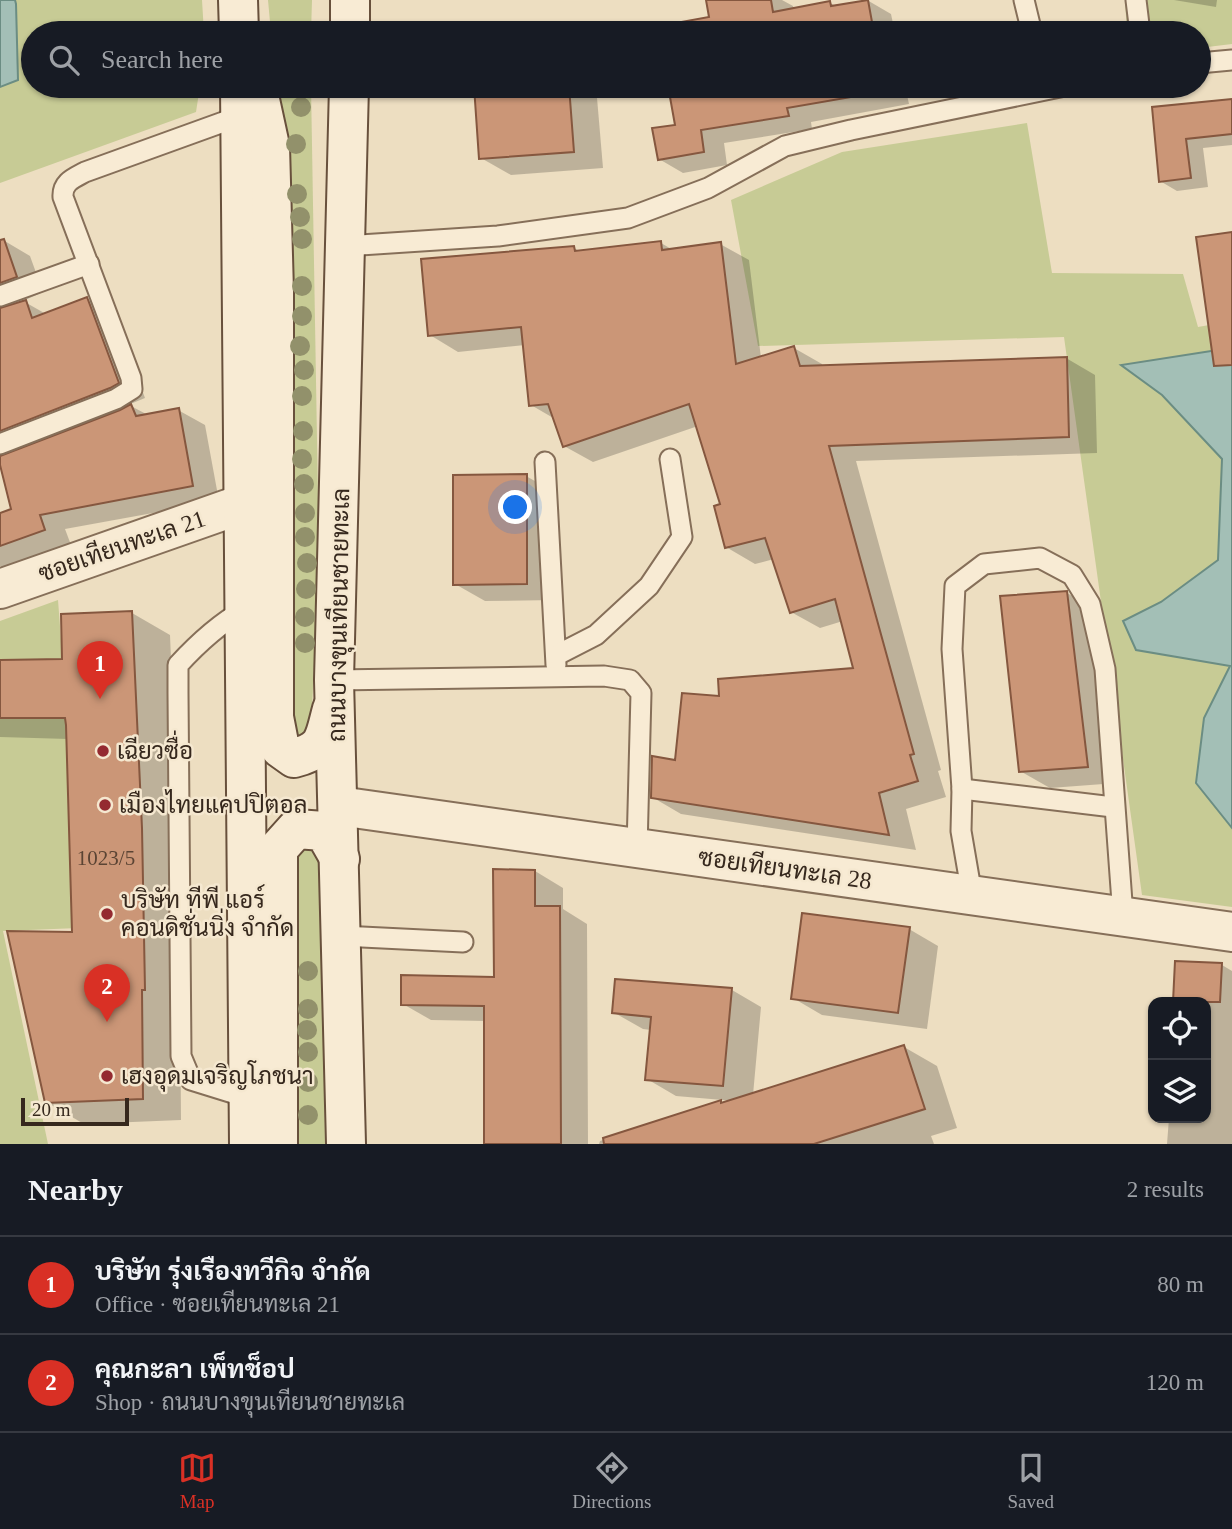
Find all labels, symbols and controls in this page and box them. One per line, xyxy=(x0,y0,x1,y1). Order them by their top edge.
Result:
search box xyxy=(21,21,1211,98)
icon: search xyxy=(45,41,83,79)
text: Search here xyxy=(101,45,223,74)
street label: ถนนบางขุนเทียนชายทะเล xyxy=(322,488,357,742)
your location xyxy=(498,490,532,524)
street label: ซอยเทียนทะเล 21 xyxy=(34,503,209,587)
pin: 1 xyxy=(77,641,123,699)
place label: เฉียวซื่อ xyxy=(117,730,193,764)
marker: เฉียวซื่อ xyxy=(95,743,111,759)
place label: เมืองไทยแคปปิตอล xyxy=(119,789,307,818)
marker: เมืองไทยแคปปิตอล xyxy=(97,797,113,813)
street label: ซอยเทียนทะเล 28 xyxy=(697,842,874,894)
house number: 1023/5 xyxy=(77,846,135,870)
place label: บริษัท ทีพี แอร์ คอนดิชั่นนิ่ง จำกัด xyxy=(121,884,294,941)
marker: บริษัท ทีพี แอร์ คอนดิชั่นนิ่ง จำกัด xyxy=(99,906,115,922)
pin: 2 xyxy=(84,964,130,1022)
map controls xyxy=(1148,997,1211,1123)
button: locate xyxy=(1148,997,1211,1060)
place label: เฮงอุดมเจริญโภชนา xyxy=(121,1060,314,1092)
button: layers xyxy=(1148,1060,1211,1123)
marker: เฮงอุดมเจริญโภชนา xyxy=(99,1068,115,1084)
scale bar xyxy=(21,1095,130,1127)
text: 20 m xyxy=(32,1099,71,1120)
text: Nearby xyxy=(28,1173,123,1206)
text: 2 results xyxy=(1127,1177,1204,1202)
text: บริษัท รุ่งเรืองทวีกิจ จำกัด xyxy=(95,1257,371,1286)
text: 1 xyxy=(45,1272,57,1297)
text: 80 m xyxy=(1157,1272,1204,1297)
text: Office · ซอยเทียนทะเล 21 xyxy=(95,1292,340,1317)
text: คุณกะลา เพ็ทช็อป xyxy=(95,1355,295,1384)
text: 2 xyxy=(45,1370,57,1395)
text: 120 m xyxy=(1146,1370,1204,1395)
text: Shop · ถนนบางขุนเทียนชายทะเล xyxy=(95,1390,405,1415)
tab: Map xyxy=(178,1449,216,1513)
tab: Directions xyxy=(572,1449,651,1513)
tab: Saved xyxy=(1007,1449,1054,1513)

